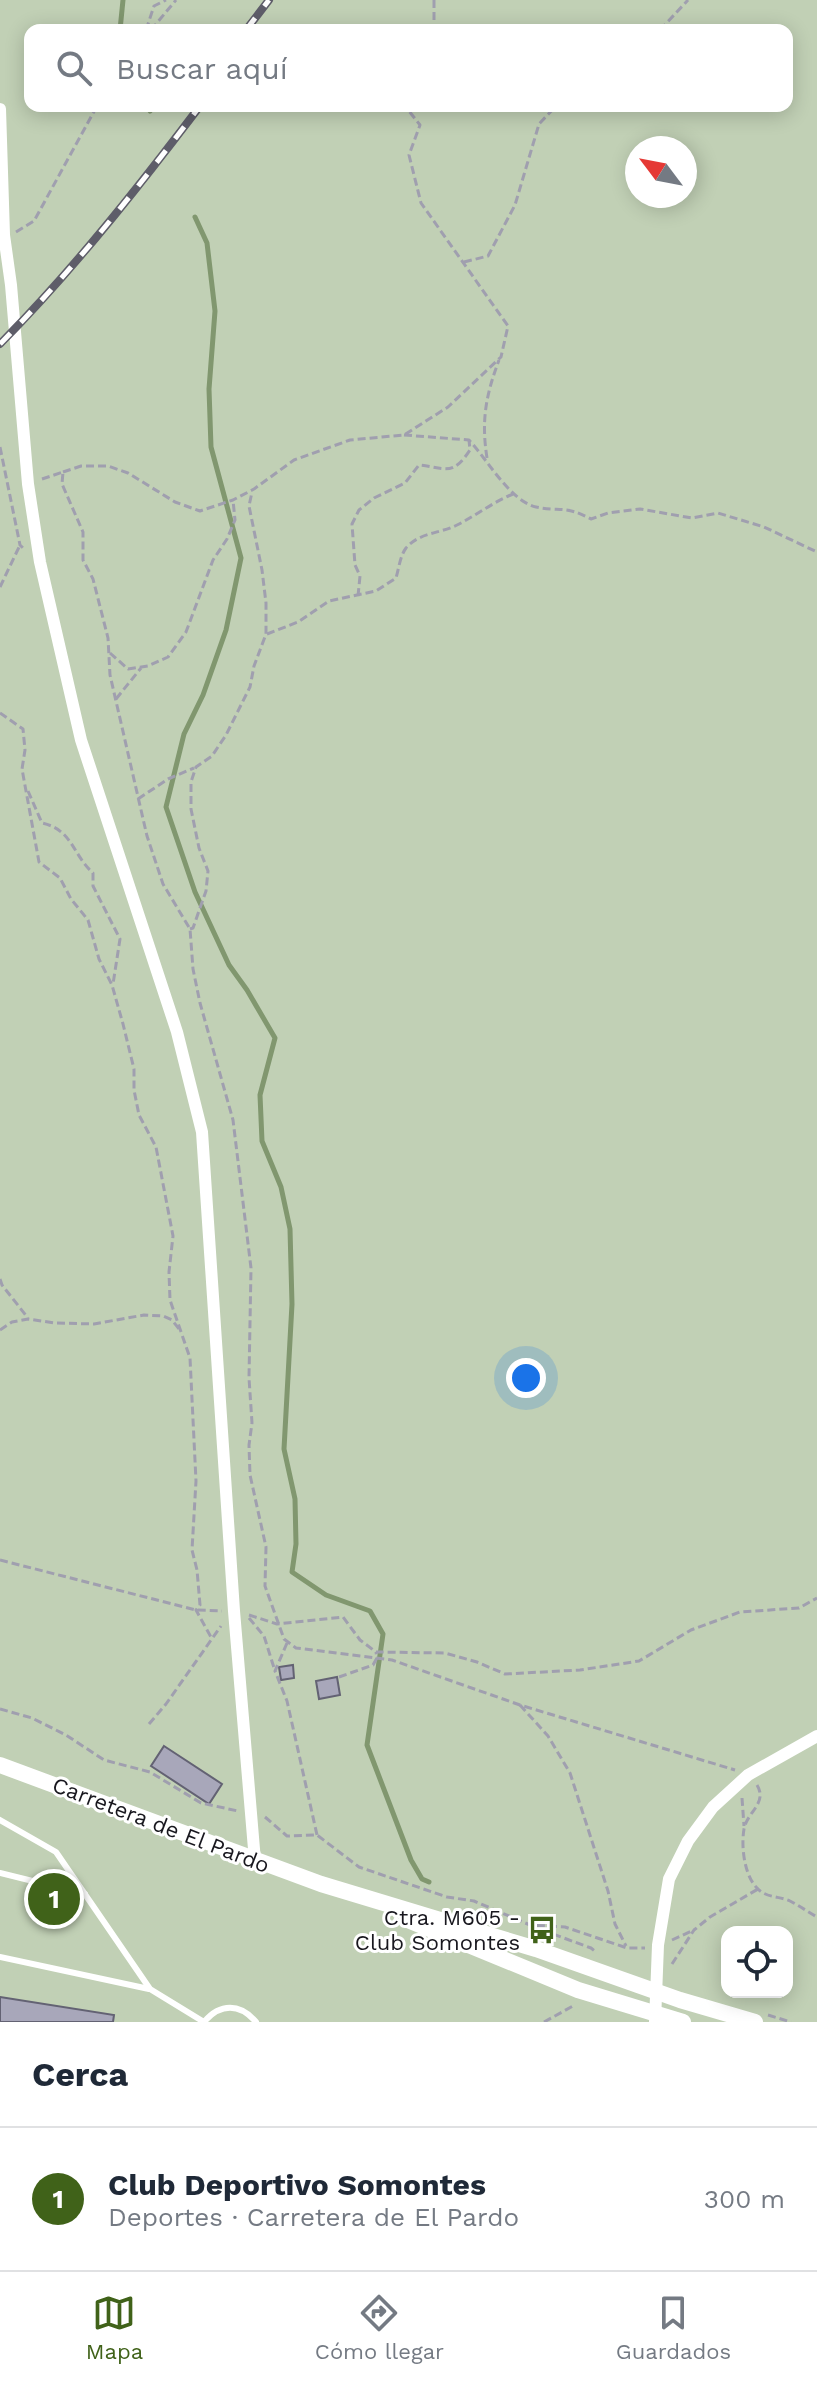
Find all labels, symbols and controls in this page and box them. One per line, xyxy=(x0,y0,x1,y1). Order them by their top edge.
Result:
search box xyxy=(24,24,793,112)
icon: search xyxy=(52,46,96,90)
text: Buscar aquí xyxy=(116,51,288,86)
north arrow xyxy=(625,136,697,208)
your location xyxy=(506,1358,546,1398)
street label: Carretera de El Pardo xyxy=(49,1772,273,1878)
pin: 1 xyxy=(28,1869,80,1929)
place label: Ctra. M605 - Club Somontes xyxy=(355,1905,520,1955)
bus stop icon: Ctra. M605 - Club Somontes xyxy=(527,1915,557,1945)
map controls xyxy=(721,1926,793,1998)
button: locate xyxy=(721,1926,793,1998)
text: Cerca xyxy=(32,2054,128,2094)
text: Club Deportivo Somontes xyxy=(108,2167,486,2202)
text: 1 xyxy=(52,2184,64,2214)
text: 300 m xyxy=(704,2184,785,2214)
text: Deportes · Carretera de El Pardo xyxy=(108,2202,519,2232)
tab: Mapa xyxy=(86,2291,143,2364)
tab: Cómo llegar xyxy=(315,2291,444,2364)
tab: Guardados xyxy=(616,2291,731,2364)

